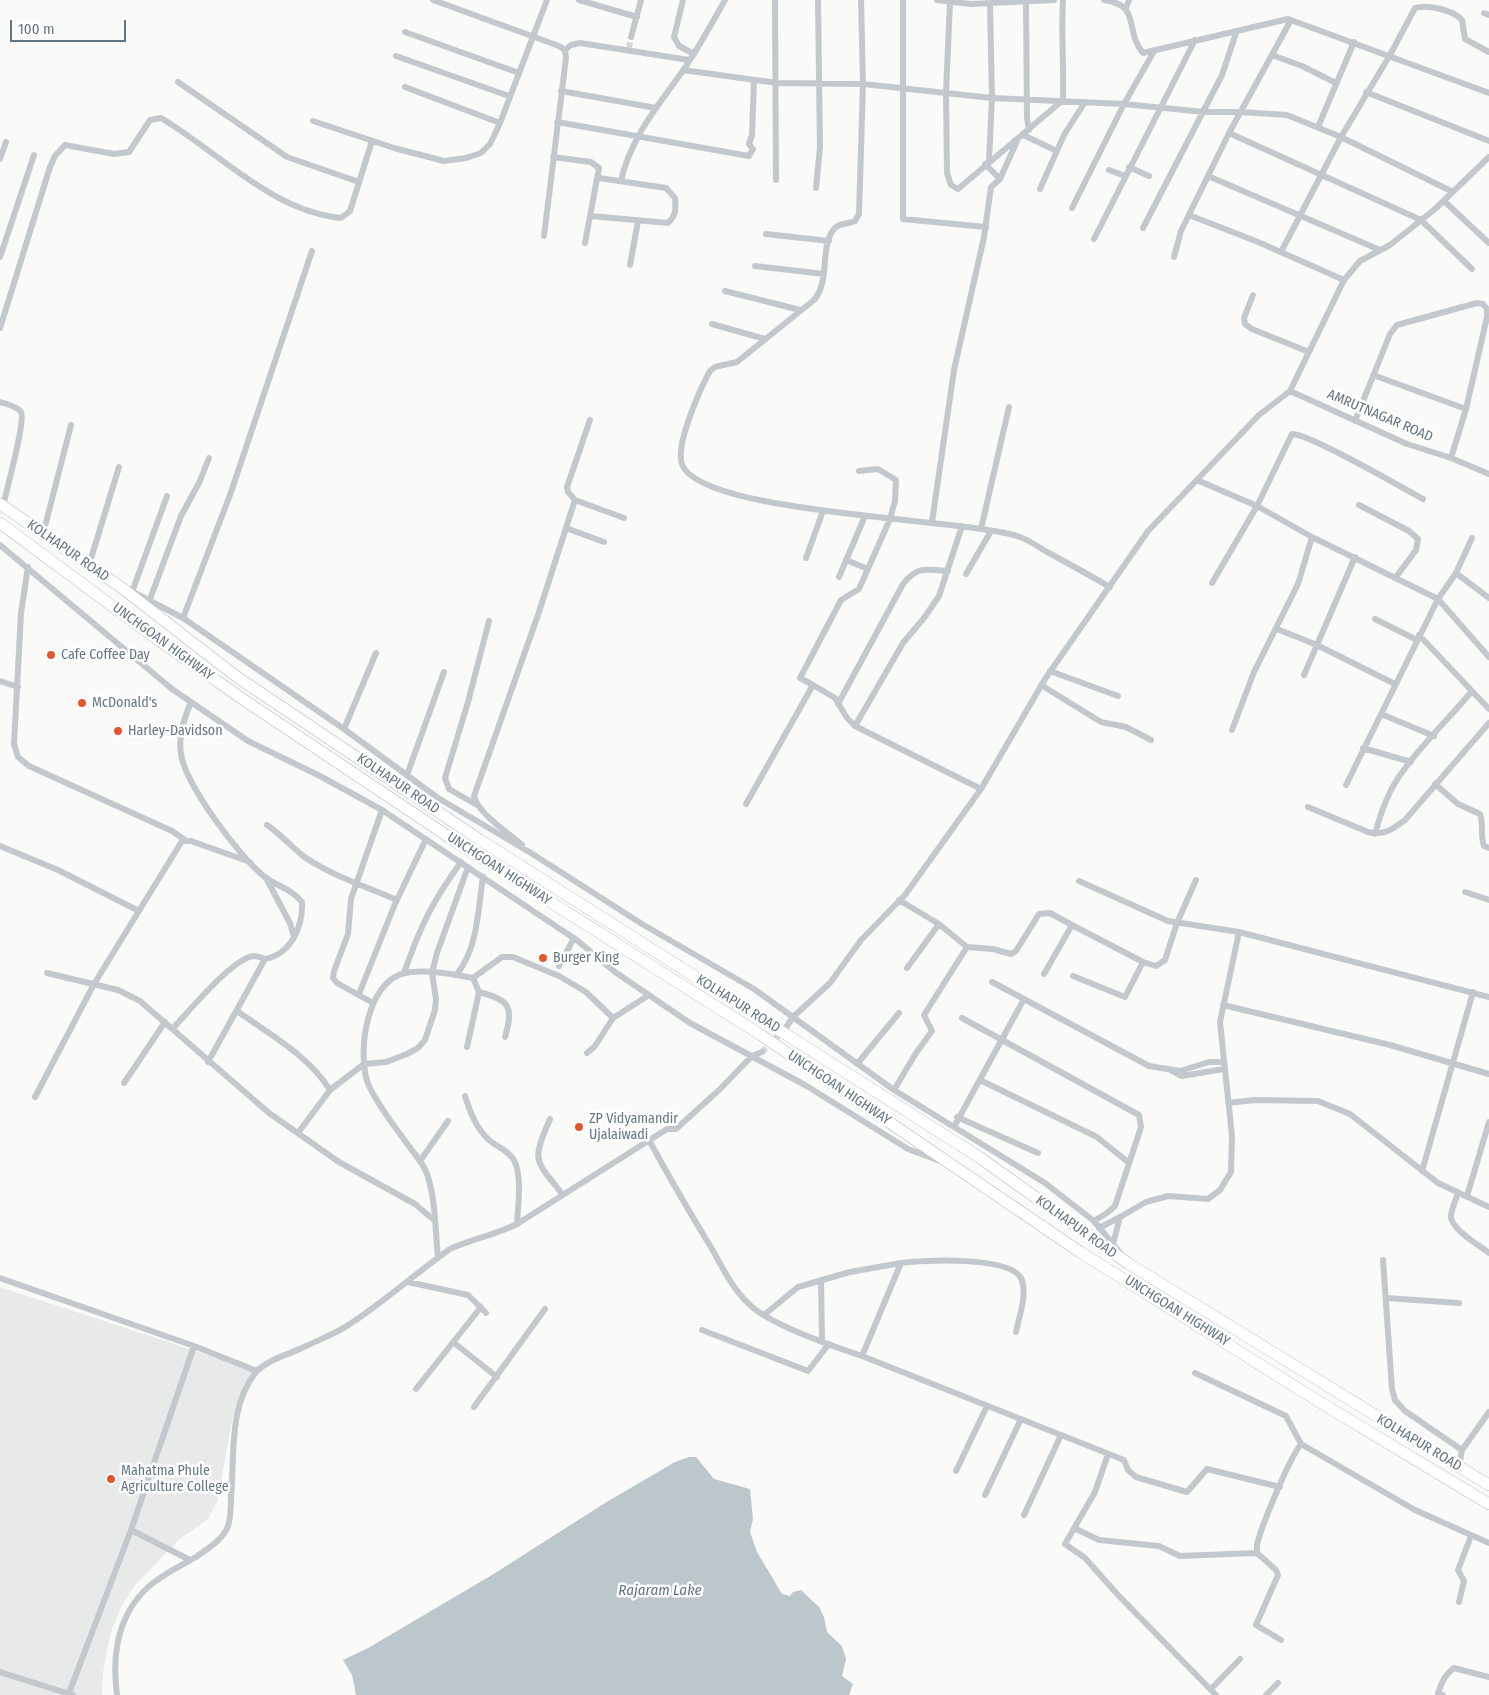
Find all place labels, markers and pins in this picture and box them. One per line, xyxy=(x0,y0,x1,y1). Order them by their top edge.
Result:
place label: Cafe Coffee Day xyxy=(61,647,150,663)
marker: Cafe Coffee Day xyxy=(45,649,57,661)
place label: McDonald's xyxy=(92,695,157,711)
marker: McDonald's xyxy=(76,697,88,709)
place label: Harley-Davidson xyxy=(128,723,223,739)
marker: Harley-Davidson xyxy=(112,725,124,737)
place label: Burger King xyxy=(553,950,619,966)
marker: Burger King xyxy=(537,952,549,964)
place label: ZP Vidyamandir Ujalaiwadi xyxy=(589,1111,678,1144)
marker: ZP Vidyamandir Ujalaiwadi xyxy=(573,1121,585,1133)
place label: Mahatma Phule Agriculture College xyxy=(121,1463,229,1495)
marker: Mahatma Phule Agriculture College xyxy=(105,1473,117,1485)

